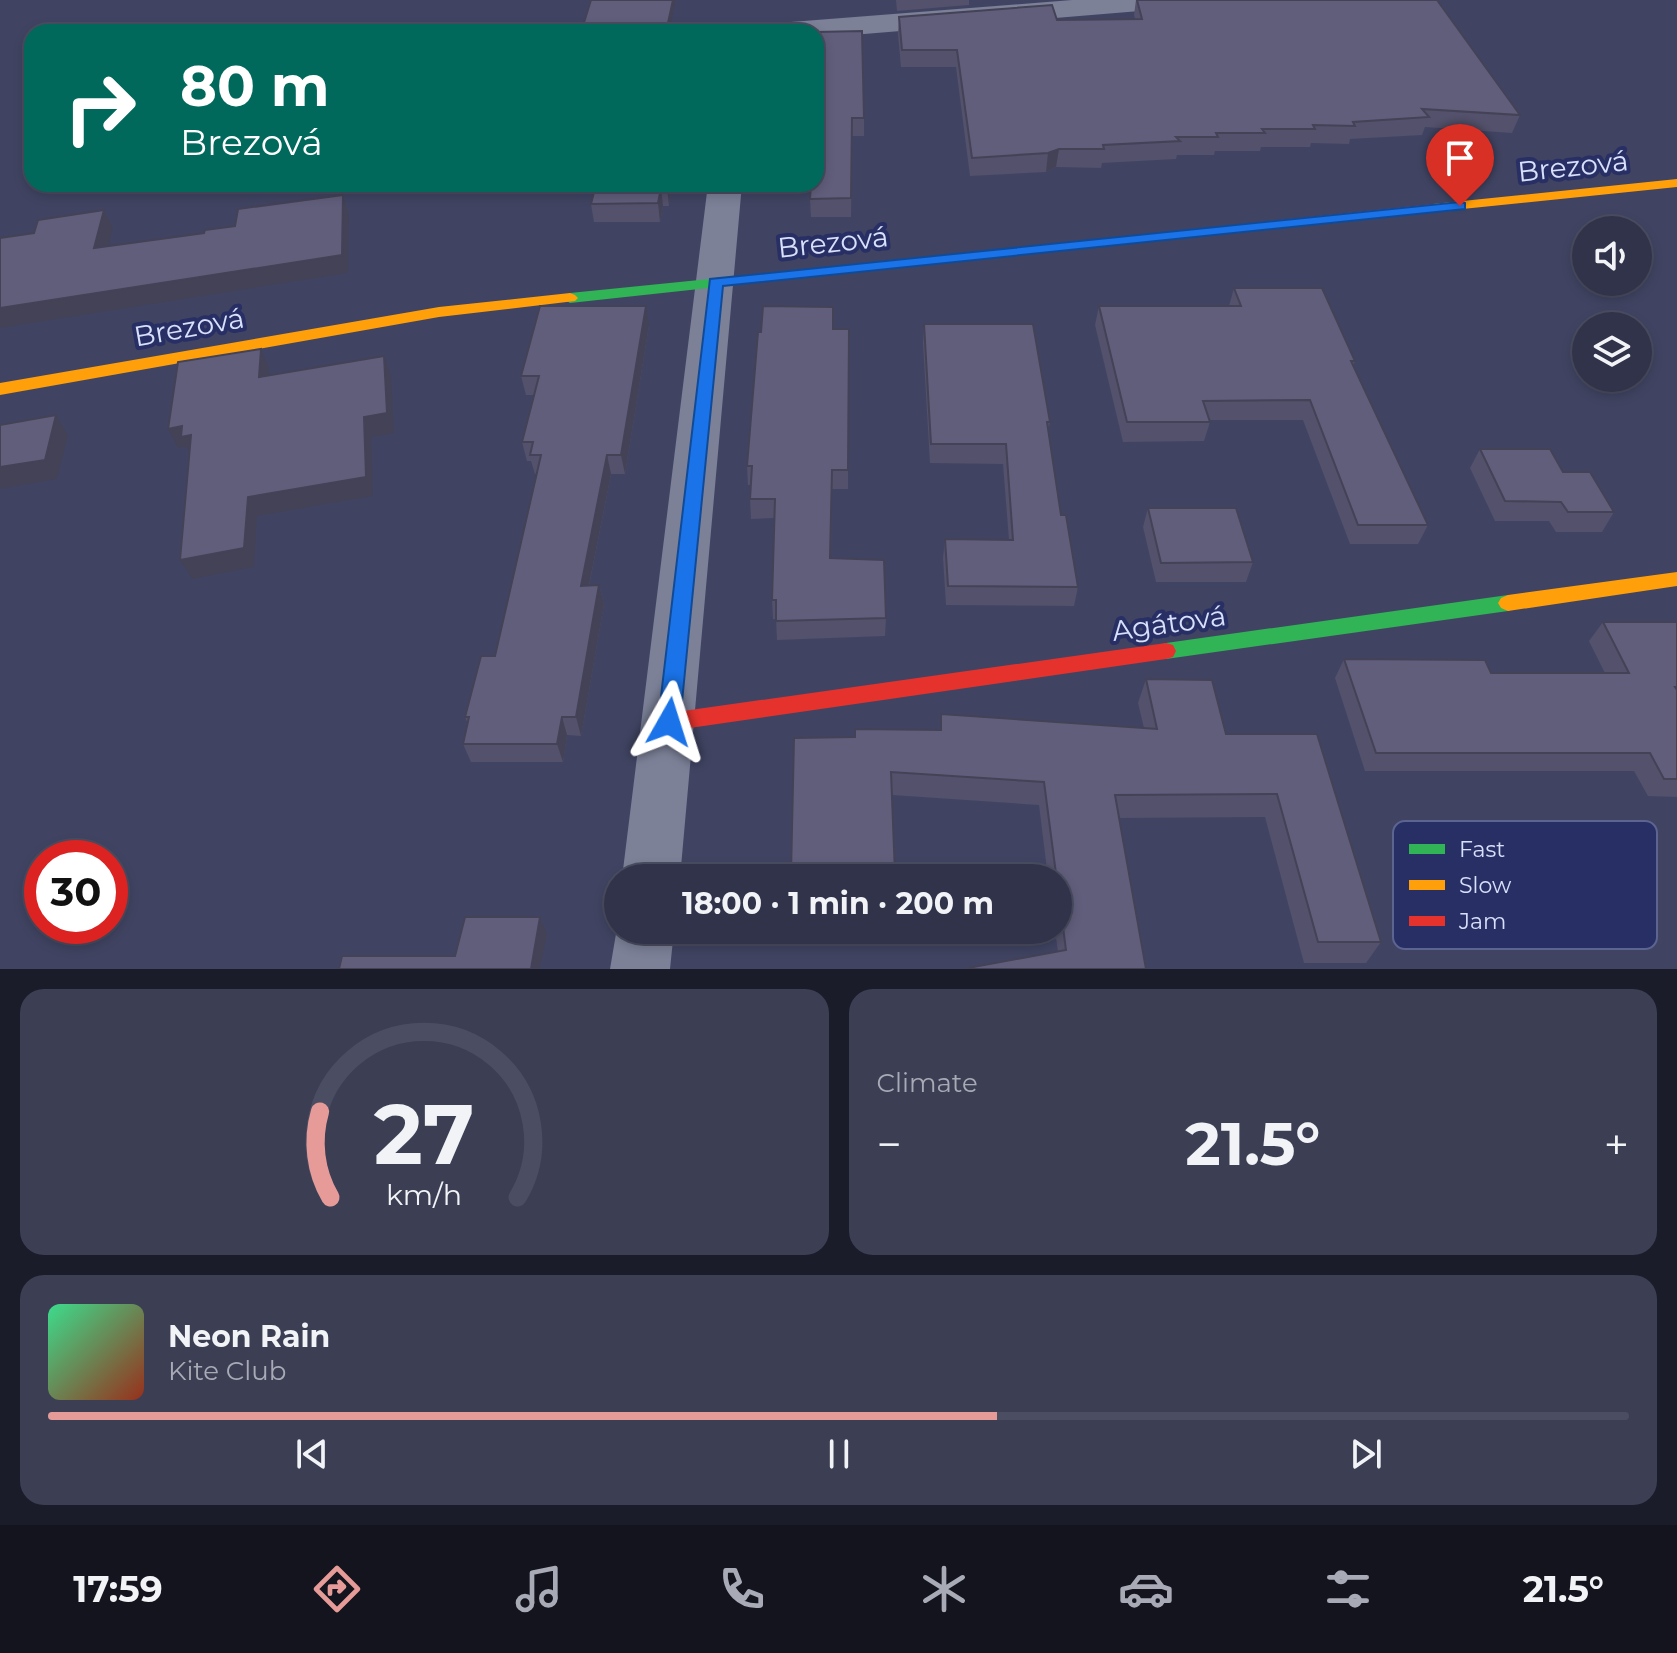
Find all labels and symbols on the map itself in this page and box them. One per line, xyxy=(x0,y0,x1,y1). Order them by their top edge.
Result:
pin xyxy=(1426,124,1494,206)
street label: Brezová xyxy=(1516,143,1630,189)
street label: Brezová xyxy=(776,219,890,265)
street label: Brezová xyxy=(131,301,247,353)
street label: Agátová xyxy=(1110,598,1228,648)
position arrow xyxy=(627,680,711,764)
legend xyxy=(1393,821,1657,949)
text: Fast xyxy=(1459,836,1505,863)
speed limit sign: 30 xyxy=(24,840,128,944)
text: Slow xyxy=(1459,872,1512,899)
text: Jam xyxy=(1458,908,1506,935)

